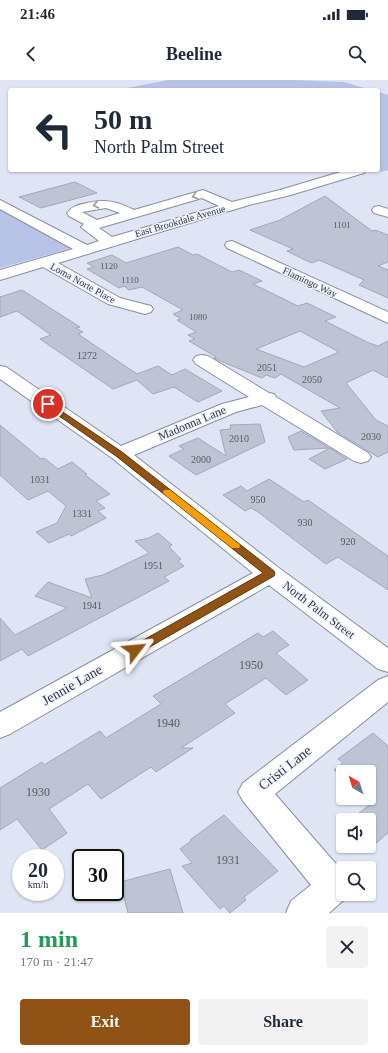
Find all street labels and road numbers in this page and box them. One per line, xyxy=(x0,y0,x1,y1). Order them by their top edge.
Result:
street label: East Brookdale Avenue xyxy=(133,203,227,239)
street label: Loma Norte Place xyxy=(49,261,118,306)
street label: Flamingo Way xyxy=(281,265,339,299)
street label: Madonna Lane xyxy=(156,402,228,444)
street label: North Palm Street xyxy=(280,578,358,642)
street label: Jennie Lane xyxy=(39,662,105,708)
street label: Cristi Lane xyxy=(256,743,314,793)

